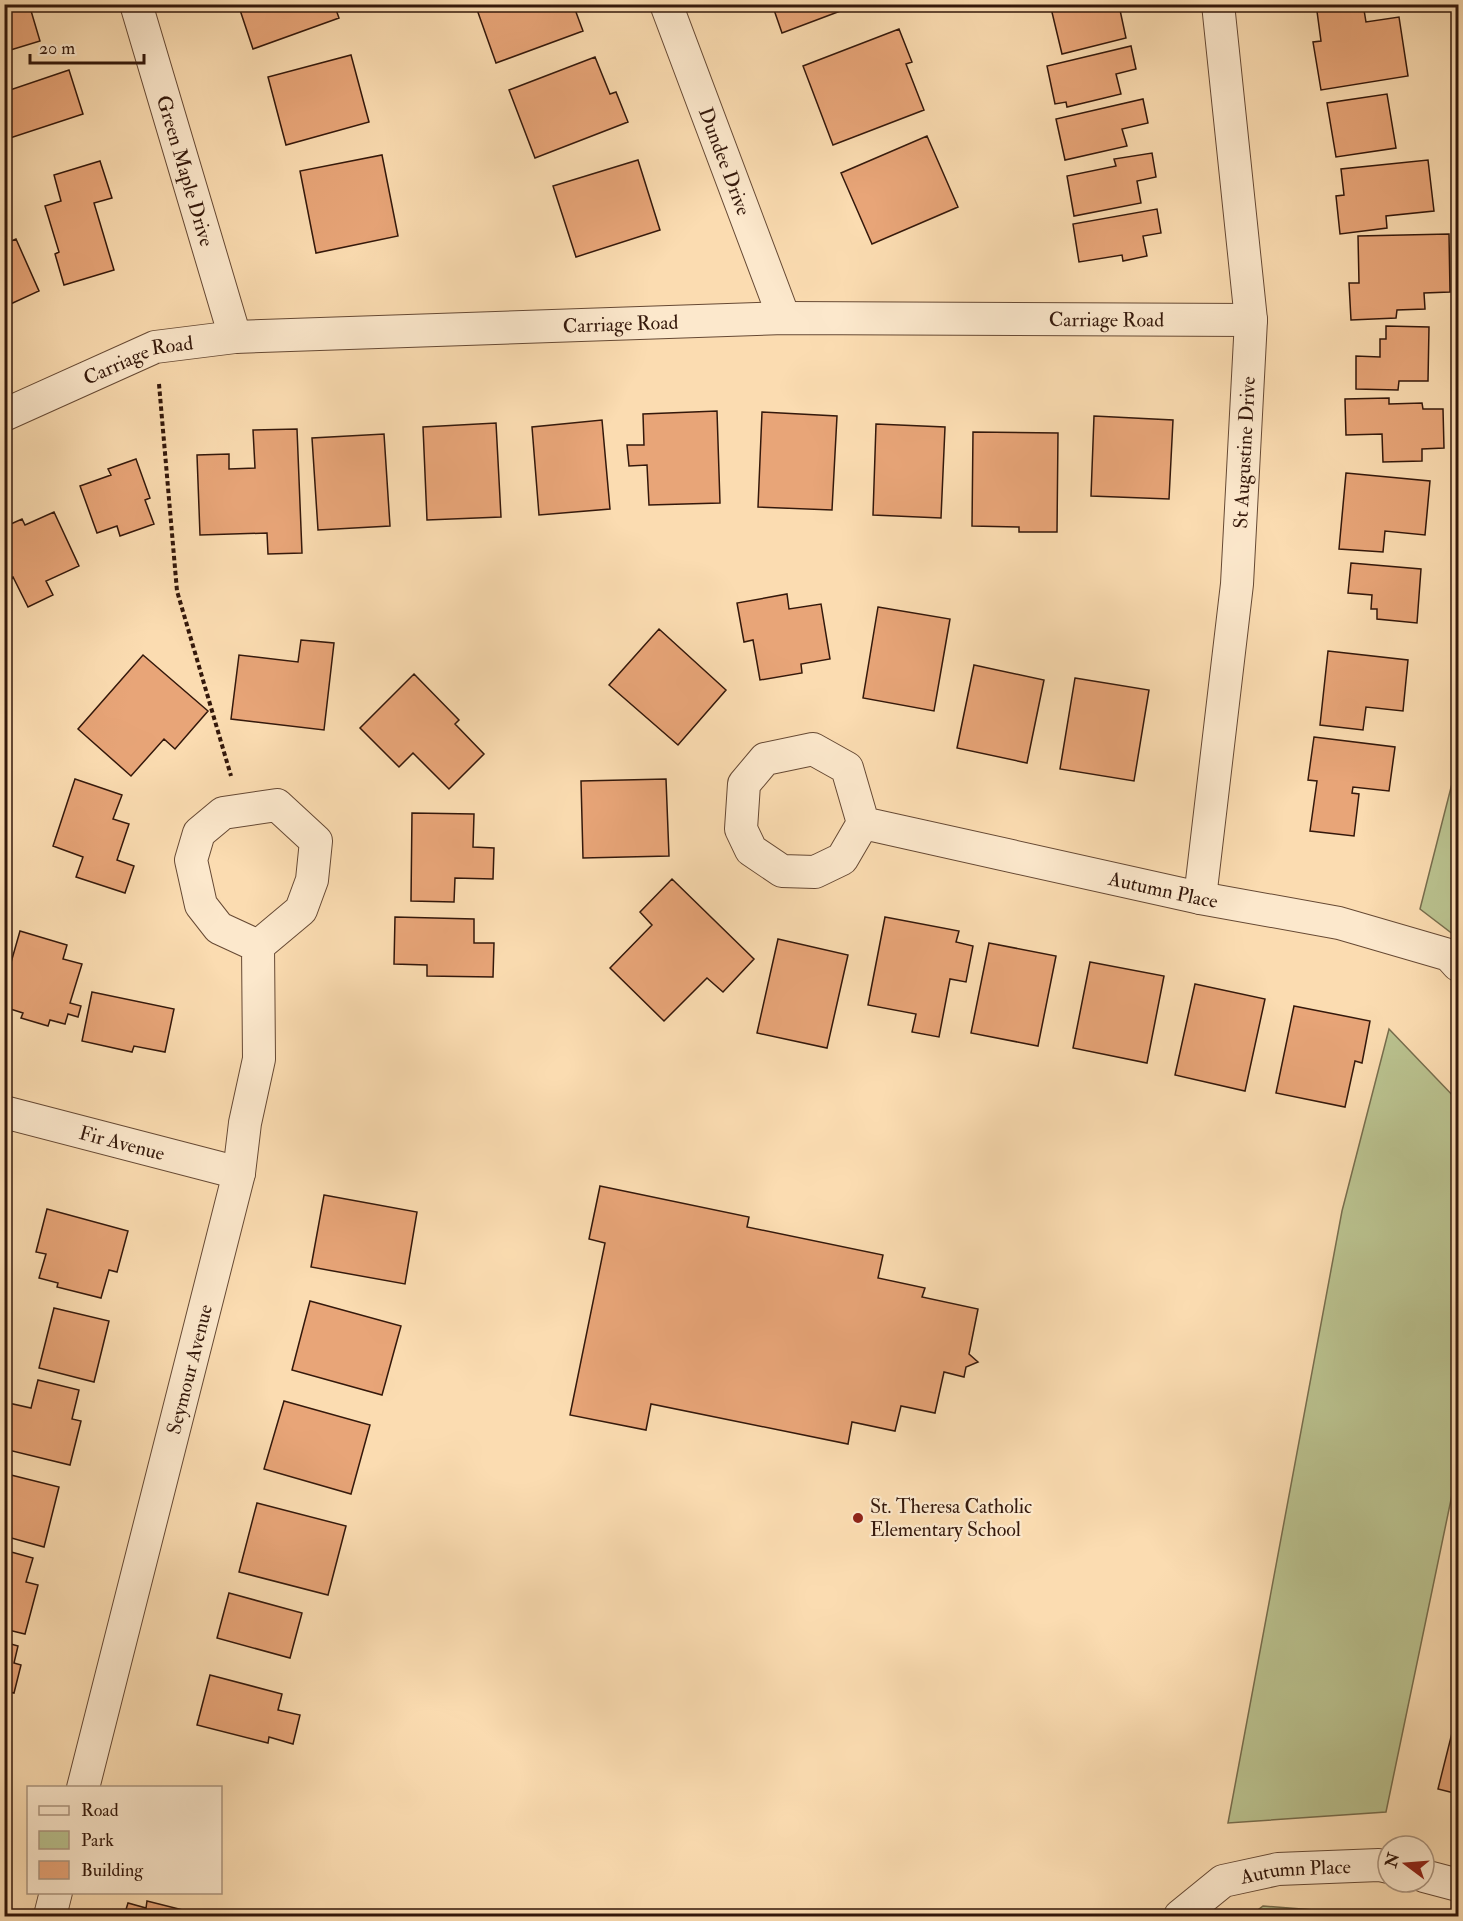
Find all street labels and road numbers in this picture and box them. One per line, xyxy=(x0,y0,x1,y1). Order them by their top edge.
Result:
street label: Green Maple Drive xyxy=(151,92,220,249)
street label: Dundee Drive xyxy=(693,104,757,219)
street label: Carriage Road xyxy=(1049,307,1164,332)
street label: Carriage Road xyxy=(562,309,679,338)
street label: Carriage Road xyxy=(79,330,195,390)
street label: St Augustine Drive xyxy=(1227,376,1261,529)
street label: Autumn Place xyxy=(1105,865,1220,913)
street label: Fir Avenue xyxy=(77,1120,167,1166)
street label: Seymour Avenue xyxy=(161,1302,218,1437)
street label: Autumn Place xyxy=(1237,1854,1351,1890)

